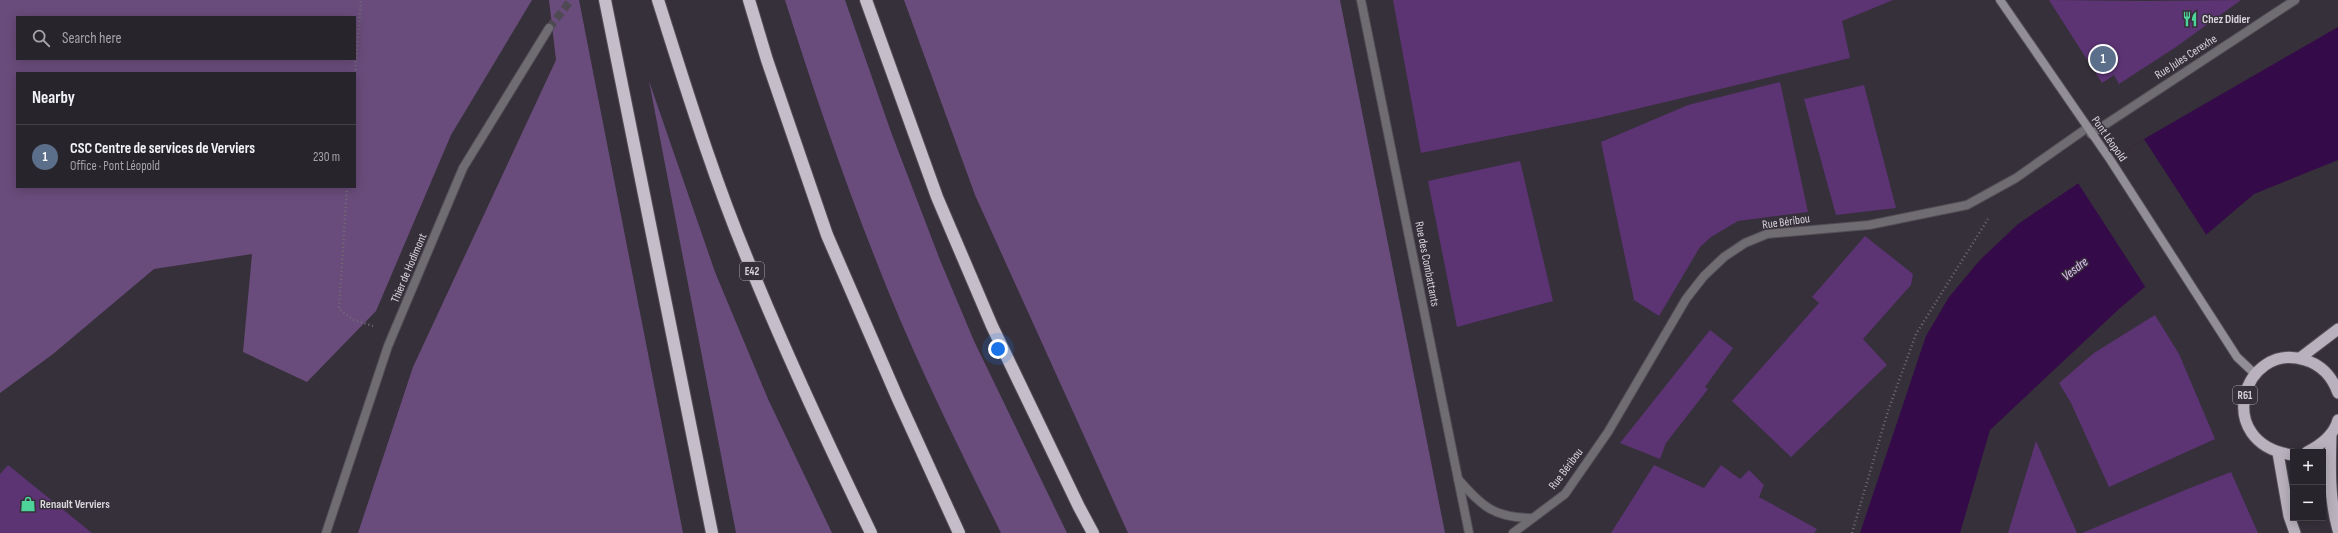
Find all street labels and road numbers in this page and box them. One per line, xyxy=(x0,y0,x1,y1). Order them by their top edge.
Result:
street label: Rue Jules Cerexhe xyxy=(2152,31,2220,83)
street label: Pont Léopold xyxy=(2088,113,2130,165)
street label: Rue Béribou xyxy=(1761,211,1811,233)
street label: Rue des Combattants xyxy=(1411,220,1443,308)
street label: Thier de Hodimont xyxy=(388,231,430,305)
road number: E42 xyxy=(740,262,764,280)
road number: R61 xyxy=(2233,386,2257,404)
street label: Rue Béribou xyxy=(1546,445,1586,493)

